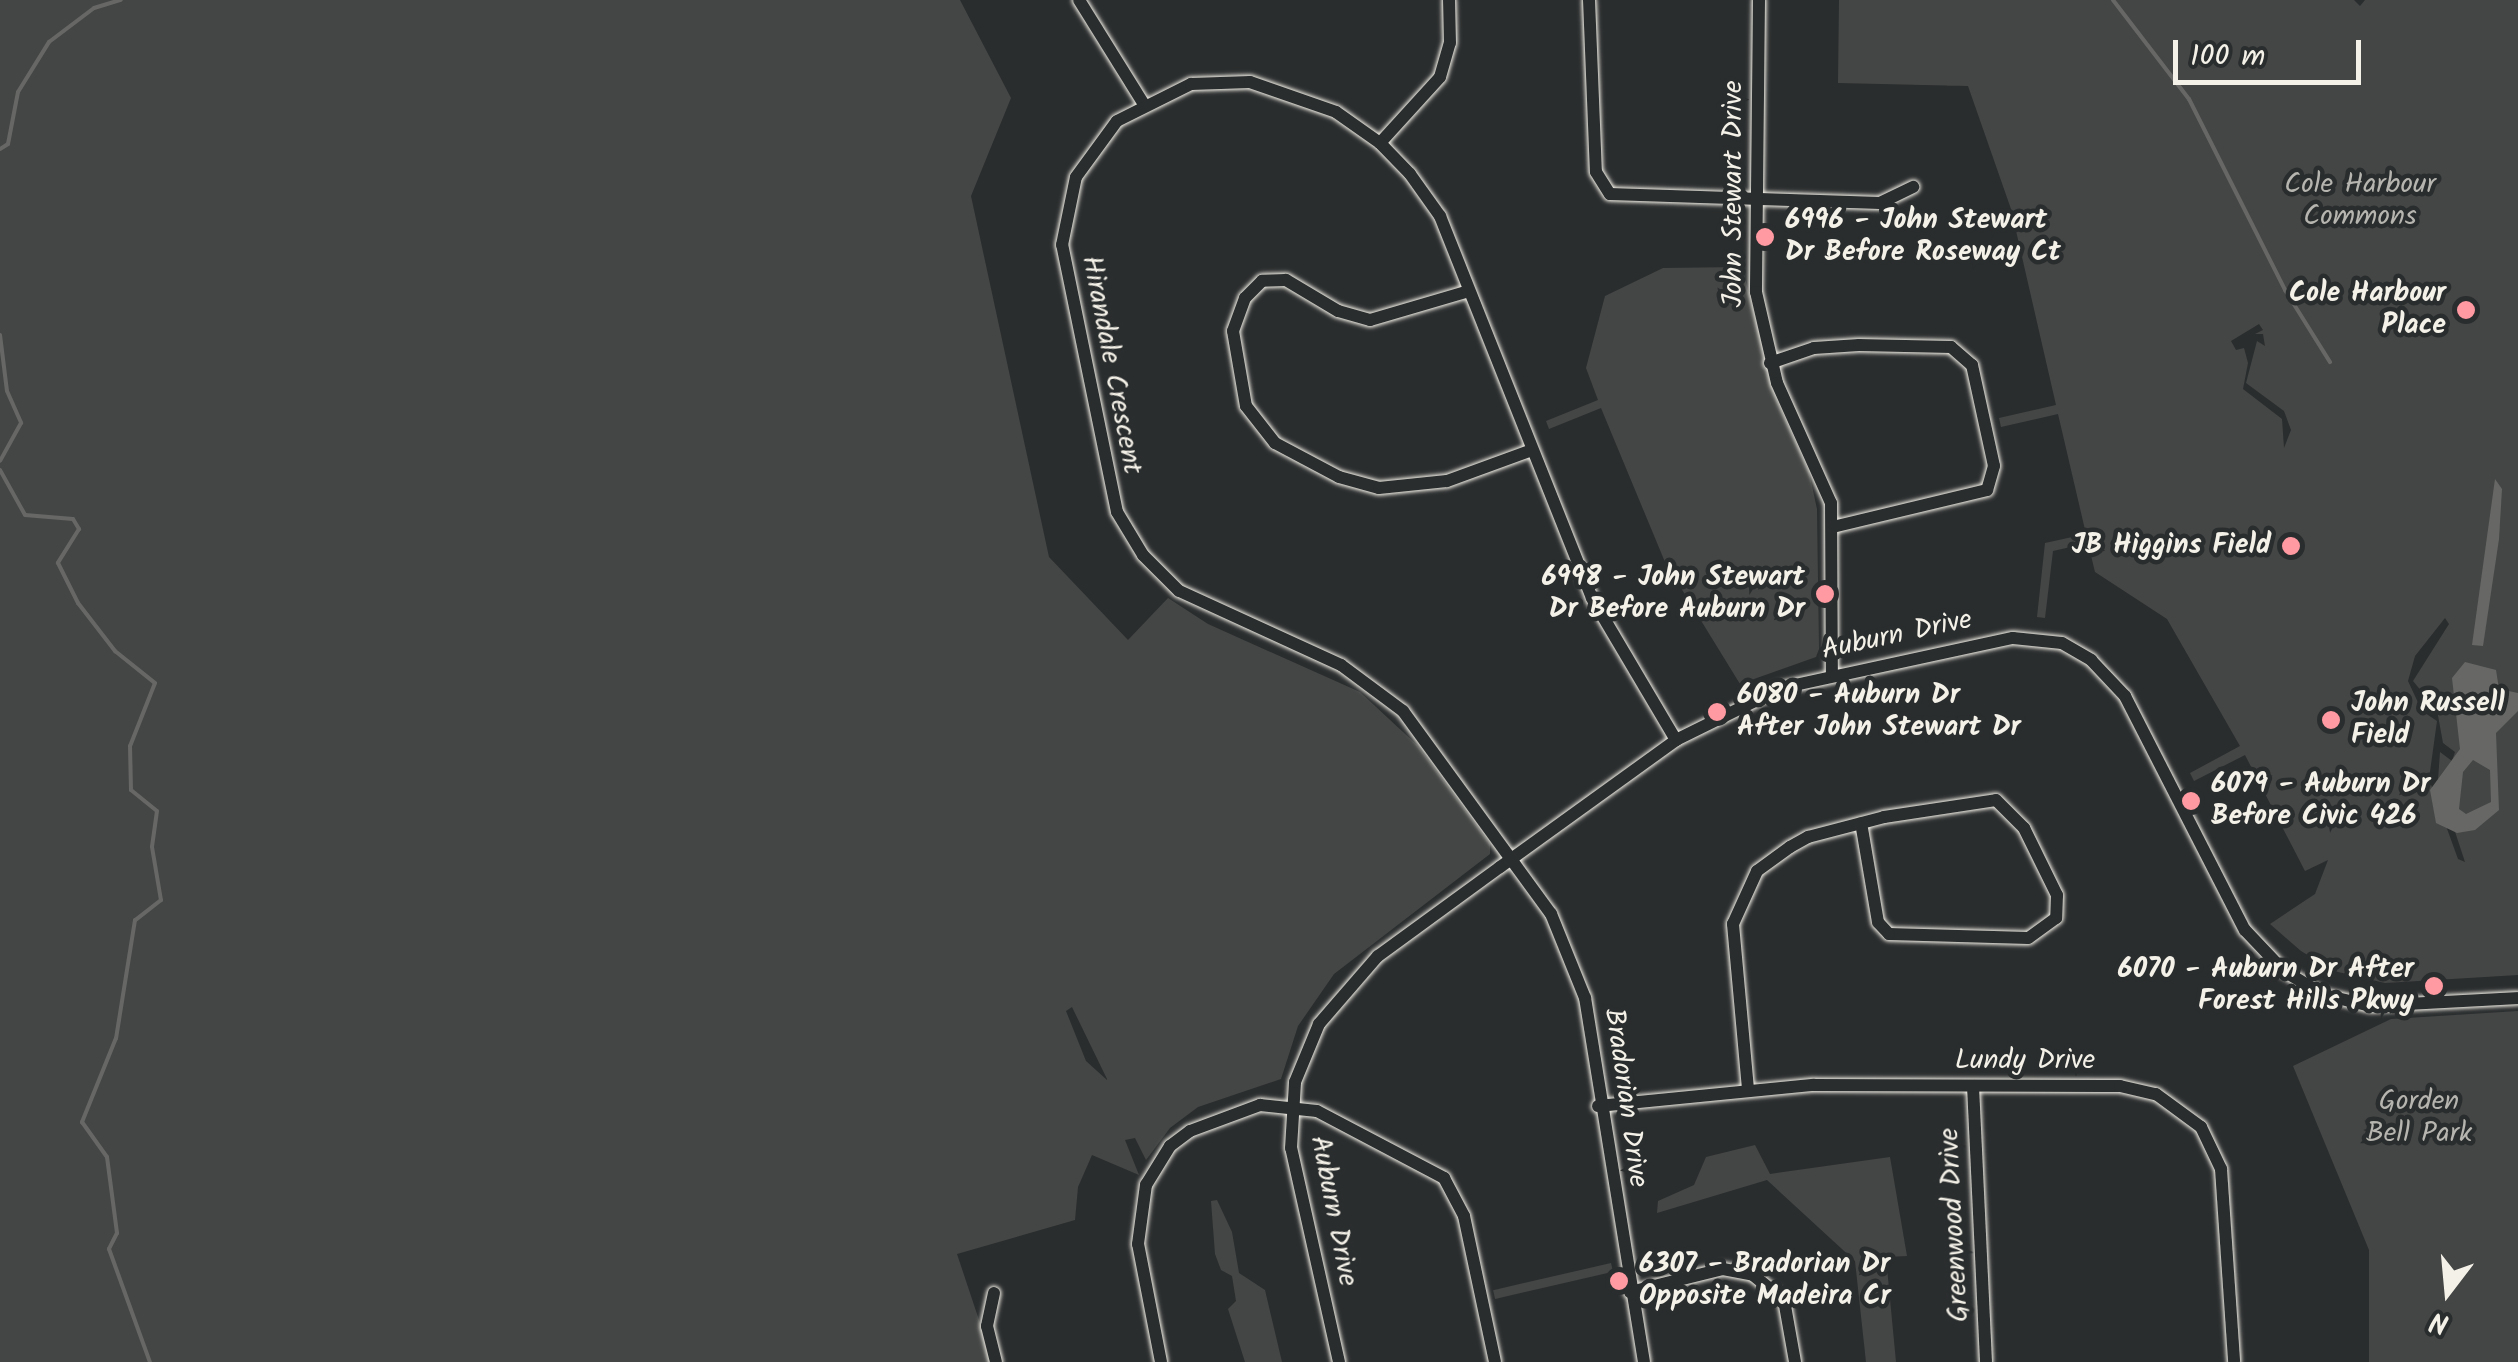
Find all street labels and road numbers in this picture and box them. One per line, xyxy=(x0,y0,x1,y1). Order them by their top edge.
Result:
street label: John Stewart Drive xyxy=(1717,81,1751,307)
street label: Hirandale Crescent xyxy=(1073,253,1149,477)
street label: Auburn Drive xyxy=(1819,604,1975,668)
street label: Bradorian Drive xyxy=(1596,1006,1654,1190)
street label: Lundy Drive xyxy=(1955,1044,2095,1078)
street label: Greenwood Drive xyxy=(1933,1127,1977,1323)
street label: Auburn Drive xyxy=(1302,1133,1364,1289)

